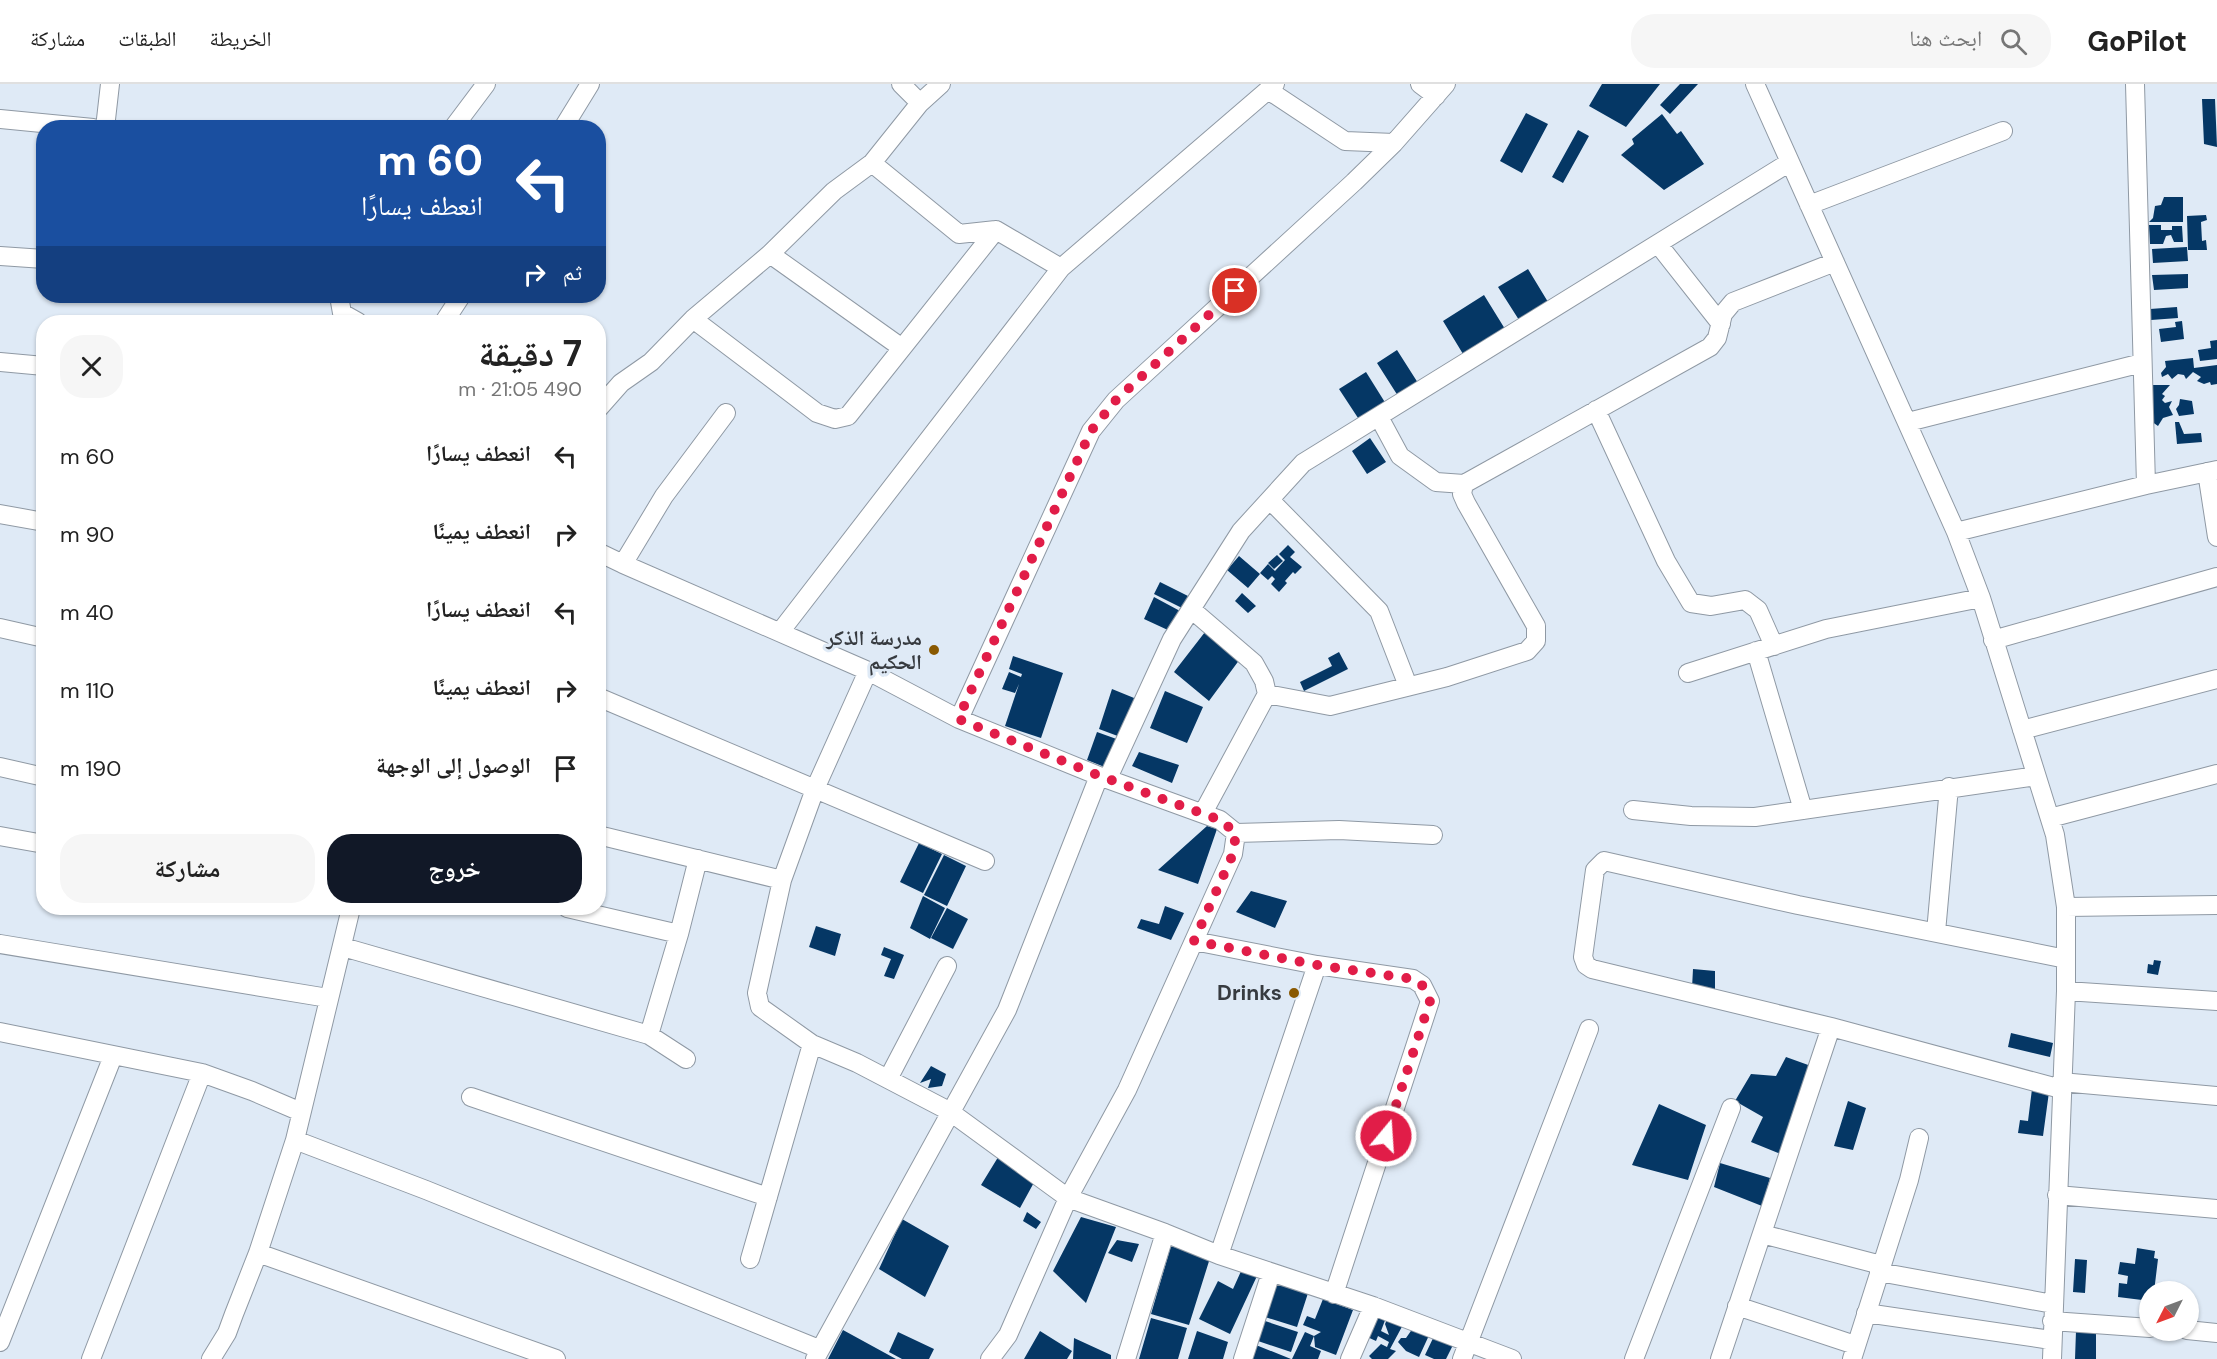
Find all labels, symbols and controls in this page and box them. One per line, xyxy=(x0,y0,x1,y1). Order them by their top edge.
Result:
search box xyxy=(1631,14,2051,68)
text: GoPilot xyxy=(2087,23,2187,60)
text: ابحث هنا xyxy=(1909,24,1982,53)
text: مشاركة xyxy=(30,25,85,53)
text: الطبقات xyxy=(118,25,177,53)
text: الخريطة xyxy=(210,25,271,53)
icon: search xyxy=(1997,25,2030,58)
text: 60 m xyxy=(377,133,483,188)
icon: left xyxy=(504,144,582,222)
text: انعطف يسارًا xyxy=(361,188,483,223)
icon: right xyxy=(518,258,551,291)
text: ثم xyxy=(563,258,582,287)
pin xyxy=(1209,265,1260,316)
icon: arrive xyxy=(1218,274,1251,307)
text: 7 دقيقة xyxy=(479,330,582,377)
button: close xyxy=(60,335,123,398)
text: 490 m · 21:05 xyxy=(458,376,582,402)
text: انعطف يسارًا xyxy=(426,439,531,468)
icon: left xyxy=(549,440,582,473)
text: 60 m xyxy=(60,442,114,471)
text: انعطف يمينًا xyxy=(433,517,531,546)
icon: right xyxy=(549,518,582,551)
text: 90 m xyxy=(60,520,114,549)
text: انعطف يسارًا xyxy=(426,595,531,624)
icon: left xyxy=(549,596,582,629)
text: 40 m xyxy=(60,598,114,627)
place label: مدرسة الذكر الحكيم xyxy=(825,624,922,676)
marker: مدرسة الذكر الحكيم xyxy=(927,643,941,657)
text: انعطف يمينًا xyxy=(433,673,531,702)
icon: right xyxy=(549,674,582,707)
text: 110 m xyxy=(60,676,114,705)
text: الوصول إلى الوجهة xyxy=(376,751,531,780)
icon: arrive xyxy=(549,752,582,785)
text: 190 m xyxy=(60,754,121,783)
button: مشاركة xyxy=(60,834,315,903)
button: خروج xyxy=(327,834,582,903)
place label: Drinks xyxy=(1217,979,1282,1007)
marker: Drinks xyxy=(1287,986,1301,1000)
position arrow xyxy=(1354,1104,1418,1168)
north arrow xyxy=(2139,1281,2199,1341)
map controls xyxy=(2139,1281,2199,1341)

